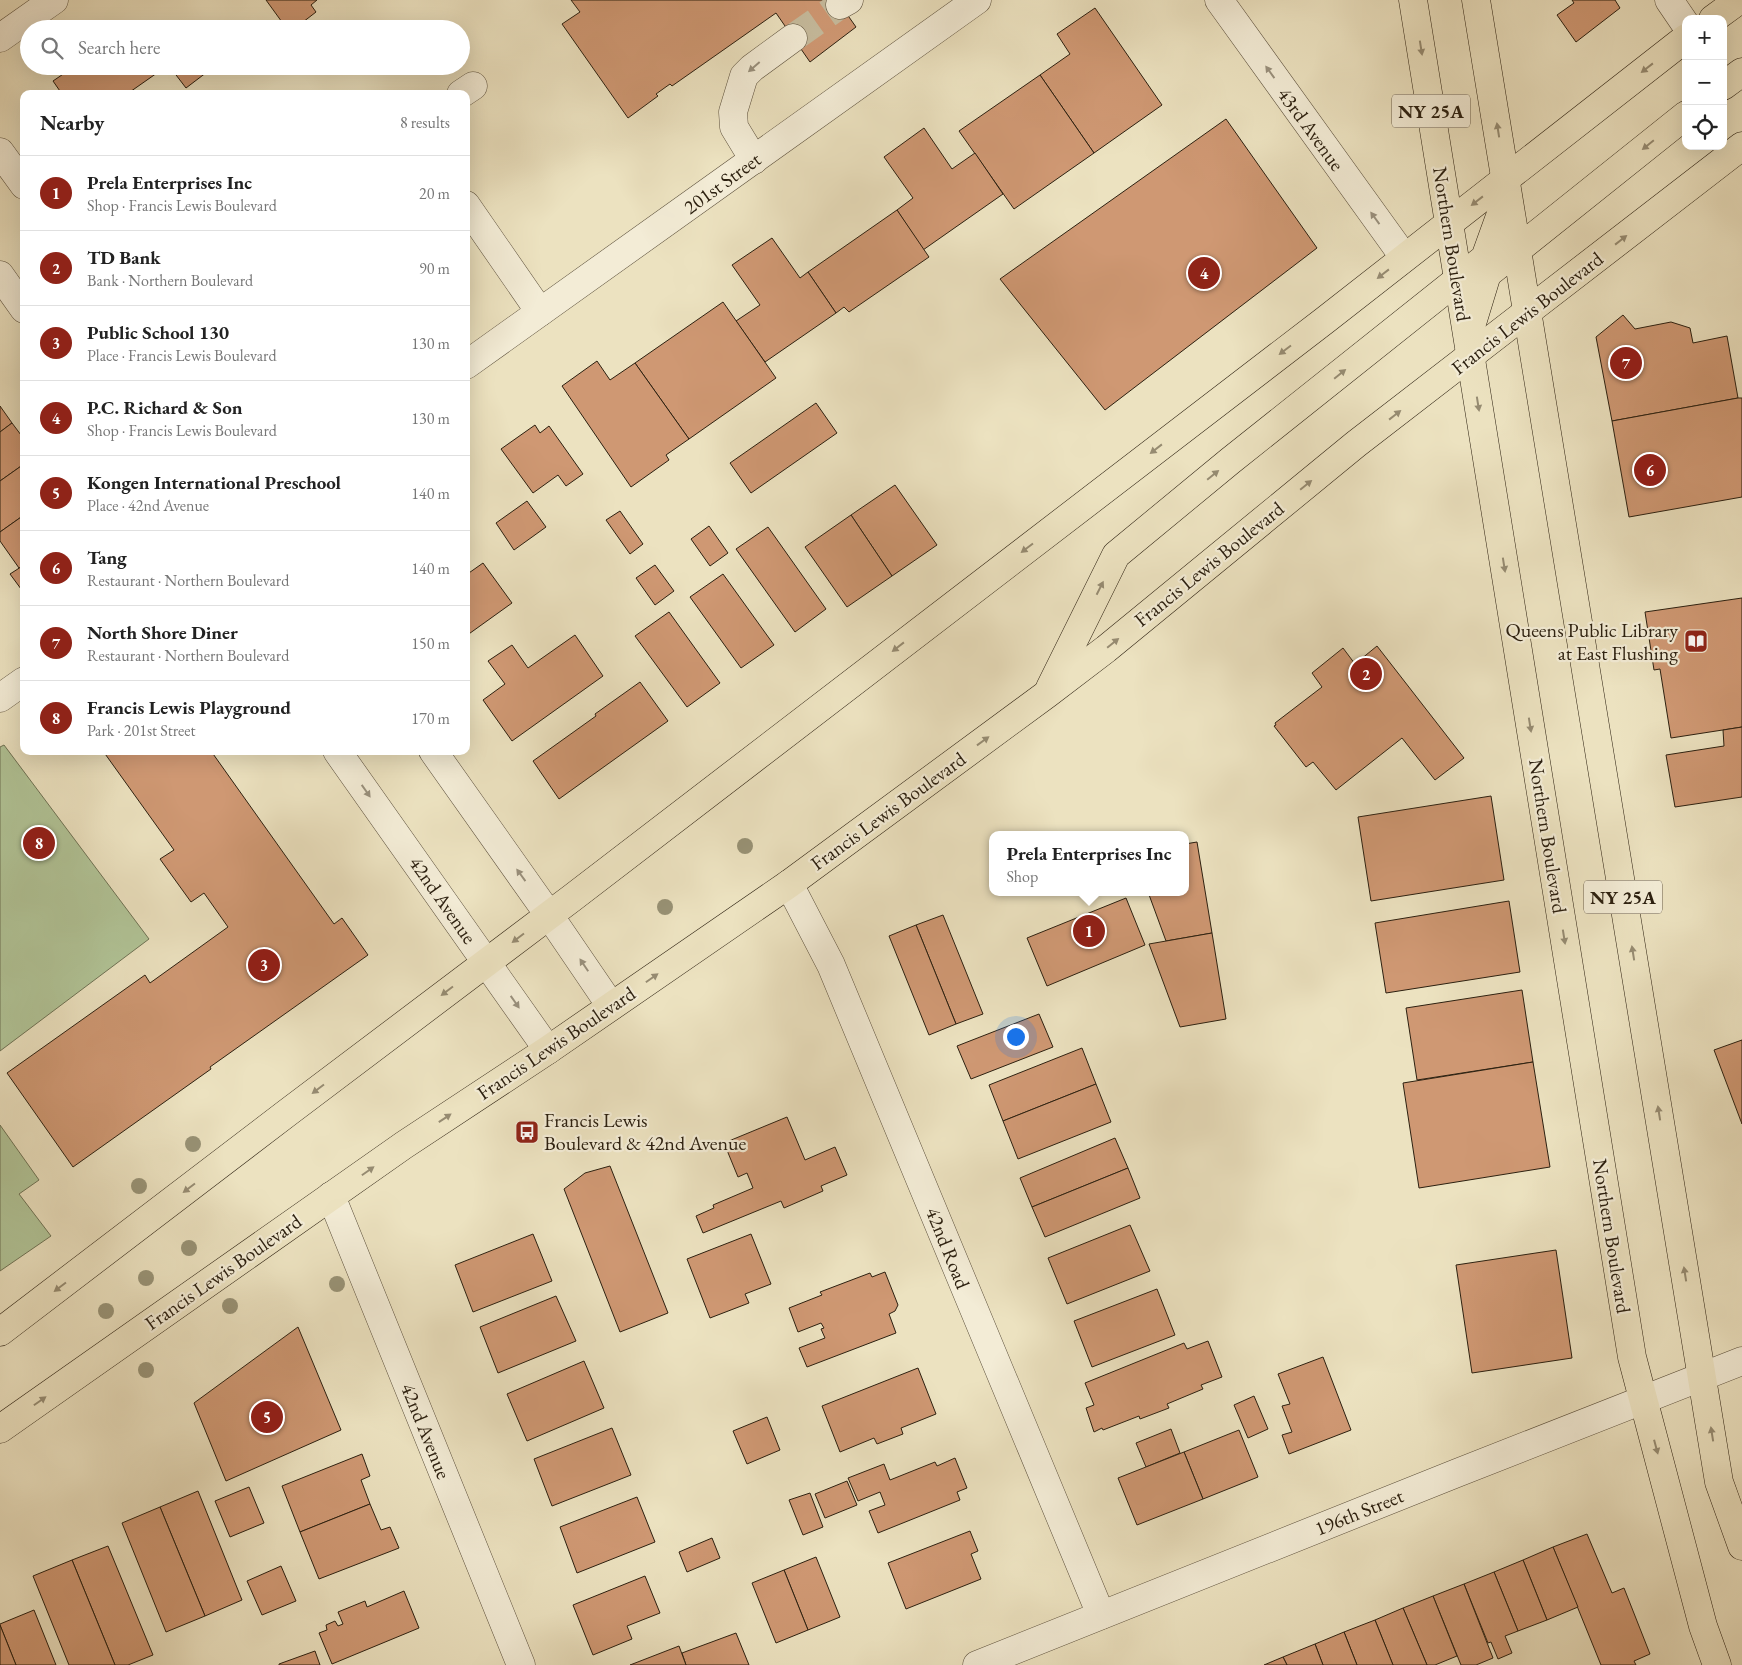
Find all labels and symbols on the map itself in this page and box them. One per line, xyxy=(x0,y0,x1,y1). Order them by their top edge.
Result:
one-way arrow xyxy=(1417,40,1425,56)
one-way arrow xyxy=(748,61,761,72)
one-way arrow xyxy=(1640,63,1654,73)
one-way arrow xyxy=(1265,65,1275,79)
street label: 43rd Avenue xyxy=(1272,82,1350,176)
road number: NY 25A xyxy=(1392,94,1470,128)
one-way arrow xyxy=(1493,122,1501,138)
one-way arrow xyxy=(1641,140,1654,151)
street label: 201st Street xyxy=(678,146,766,220)
street label: Northern Boulevard xyxy=(1427,165,1477,324)
one-way arrow xyxy=(1471,195,1484,206)
one-way arrow xyxy=(1370,211,1380,225)
one-way arrow xyxy=(1614,235,1628,245)
street label: Francis Lewis Boulevard xyxy=(1446,245,1609,380)
pin: 4 xyxy=(1188,254,1220,292)
one-way arrow xyxy=(1377,268,1390,279)
pin: 7 xyxy=(1610,344,1642,382)
one-way arrow xyxy=(1279,345,1292,356)
one-way arrow xyxy=(1333,368,1346,379)
one-way arrow xyxy=(1475,397,1483,413)
one-way arrow xyxy=(1388,409,1401,420)
one-way arrow xyxy=(1150,444,1163,455)
pin: 6 xyxy=(1634,451,1666,489)
one-way arrow xyxy=(1207,469,1219,481)
one-way arrow xyxy=(1300,480,1313,491)
street label: Francis Lewis Boulevard xyxy=(1129,495,1290,632)
one-way arrow xyxy=(1020,543,1034,553)
one-way arrow xyxy=(1501,557,1509,573)
one-way arrow xyxy=(1096,581,1104,595)
place label: Queens Public Library at East Flushing xyxy=(1505,617,1678,666)
library icon: Queens Public Library at East Flushing xyxy=(1683,628,1709,654)
one-way arrow xyxy=(1106,638,1119,649)
one-way arrow xyxy=(891,642,905,652)
pin: 2 xyxy=(1350,655,1382,693)
one-way arrow xyxy=(1527,718,1535,734)
one-way arrow xyxy=(976,736,990,746)
street label: Francis Lewis Boulevard xyxy=(805,745,971,876)
street label: Northern Boulevard xyxy=(1523,757,1573,916)
one-way arrow xyxy=(361,784,371,798)
pin: 8 xyxy=(23,824,55,862)
street label: 42nd Avenue xyxy=(403,851,483,949)
one-way arrow xyxy=(516,868,526,882)
road number: NY 25A xyxy=(1584,880,1662,914)
pin: 1 xyxy=(1073,912,1105,950)
one-way arrow xyxy=(1561,930,1569,946)
one-way arrow xyxy=(512,933,525,944)
one-way arrow xyxy=(1628,945,1636,961)
pin: 3 xyxy=(248,946,280,984)
one-way arrow xyxy=(579,959,589,972)
one-way arrow xyxy=(645,973,659,983)
street label: Francis Lewis Boulevard xyxy=(472,980,641,1106)
one-way arrow xyxy=(440,986,454,996)
one-way arrow xyxy=(510,995,520,1009)
your location xyxy=(1003,1024,1029,1050)
one-way arrow xyxy=(311,1084,325,1094)
one-way arrow xyxy=(1654,1105,1662,1121)
place label: Francis Lewis Boulevard & 42nd Avenue xyxy=(544,1107,747,1156)
one-way arrow xyxy=(438,1113,452,1123)
bus stop icon: Francis Lewis Boulevard & 42nd Avenue xyxy=(514,1119,540,1145)
street label: Northern Boulevard xyxy=(1587,1157,1637,1316)
one-way arrow xyxy=(361,1166,375,1176)
one-way arrow xyxy=(182,1183,196,1193)
street label: 42nd Road xyxy=(920,1203,976,1293)
street label: Francis Lewis Boulevard xyxy=(140,1208,307,1336)
one-way arrow xyxy=(1681,1265,1689,1281)
one-way arrow xyxy=(54,1281,67,1292)
street label: 42nd Avenue xyxy=(395,1379,457,1483)
one-way arrow xyxy=(33,1396,47,1406)
pin: 5 xyxy=(251,1398,283,1436)
one-way arrow xyxy=(1707,1426,1715,1442)
one-way arrow xyxy=(1652,1439,1660,1454)
street label: 196th Street xyxy=(1311,1482,1408,1542)

